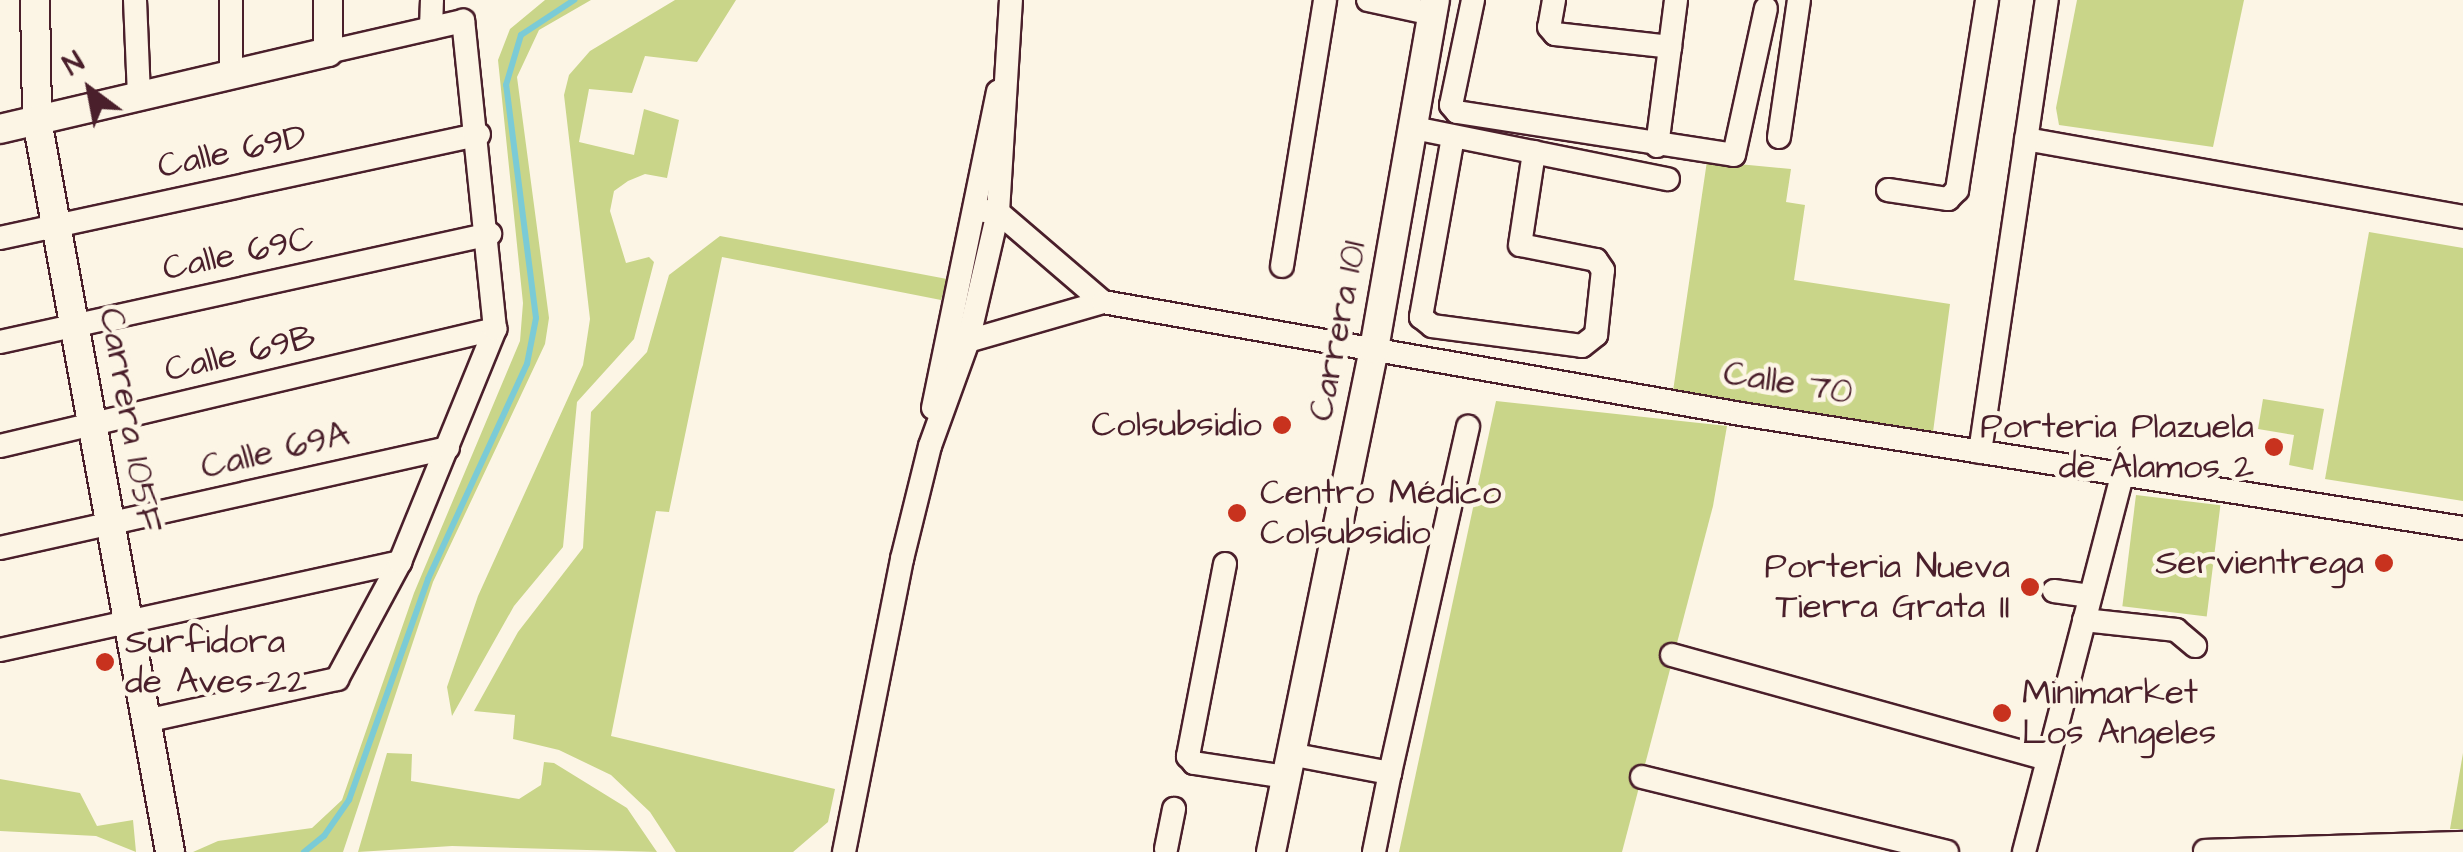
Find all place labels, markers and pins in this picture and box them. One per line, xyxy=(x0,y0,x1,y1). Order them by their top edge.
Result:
place label: Colsubsidio xyxy=(1091,404,1262,446)
place label: Porteria Plazuela de Álamos 2 xyxy=(1980,406,2254,488)
marker: Colsubsidio xyxy=(1271,414,1293,436)
marker: Porteria Plazuela de Álamos 2 xyxy=(2263,436,2285,458)
place label: Centro Médico Colsubsidio xyxy=(1260,472,1501,554)
marker: Centro Médico Colsubsidio xyxy=(1224,500,1250,526)
place label: Servientrega xyxy=(2155,542,2364,584)
place label: Porteria Nueva Tierra Grata II xyxy=(1765,546,2010,628)
marker: Servientrega xyxy=(2373,552,2395,574)
marker: Porteria Nueva Tierra Grata II xyxy=(2019,576,2041,598)
place label: Surfidora de Aves 22 xyxy=(125,621,307,703)
marker: Surfidora de Aves 22 xyxy=(94,651,116,673)
place label: Minimarket Los Angeles xyxy=(2022,672,2216,754)
marker: Minimarket Los Angeles xyxy=(1991,702,2013,724)

